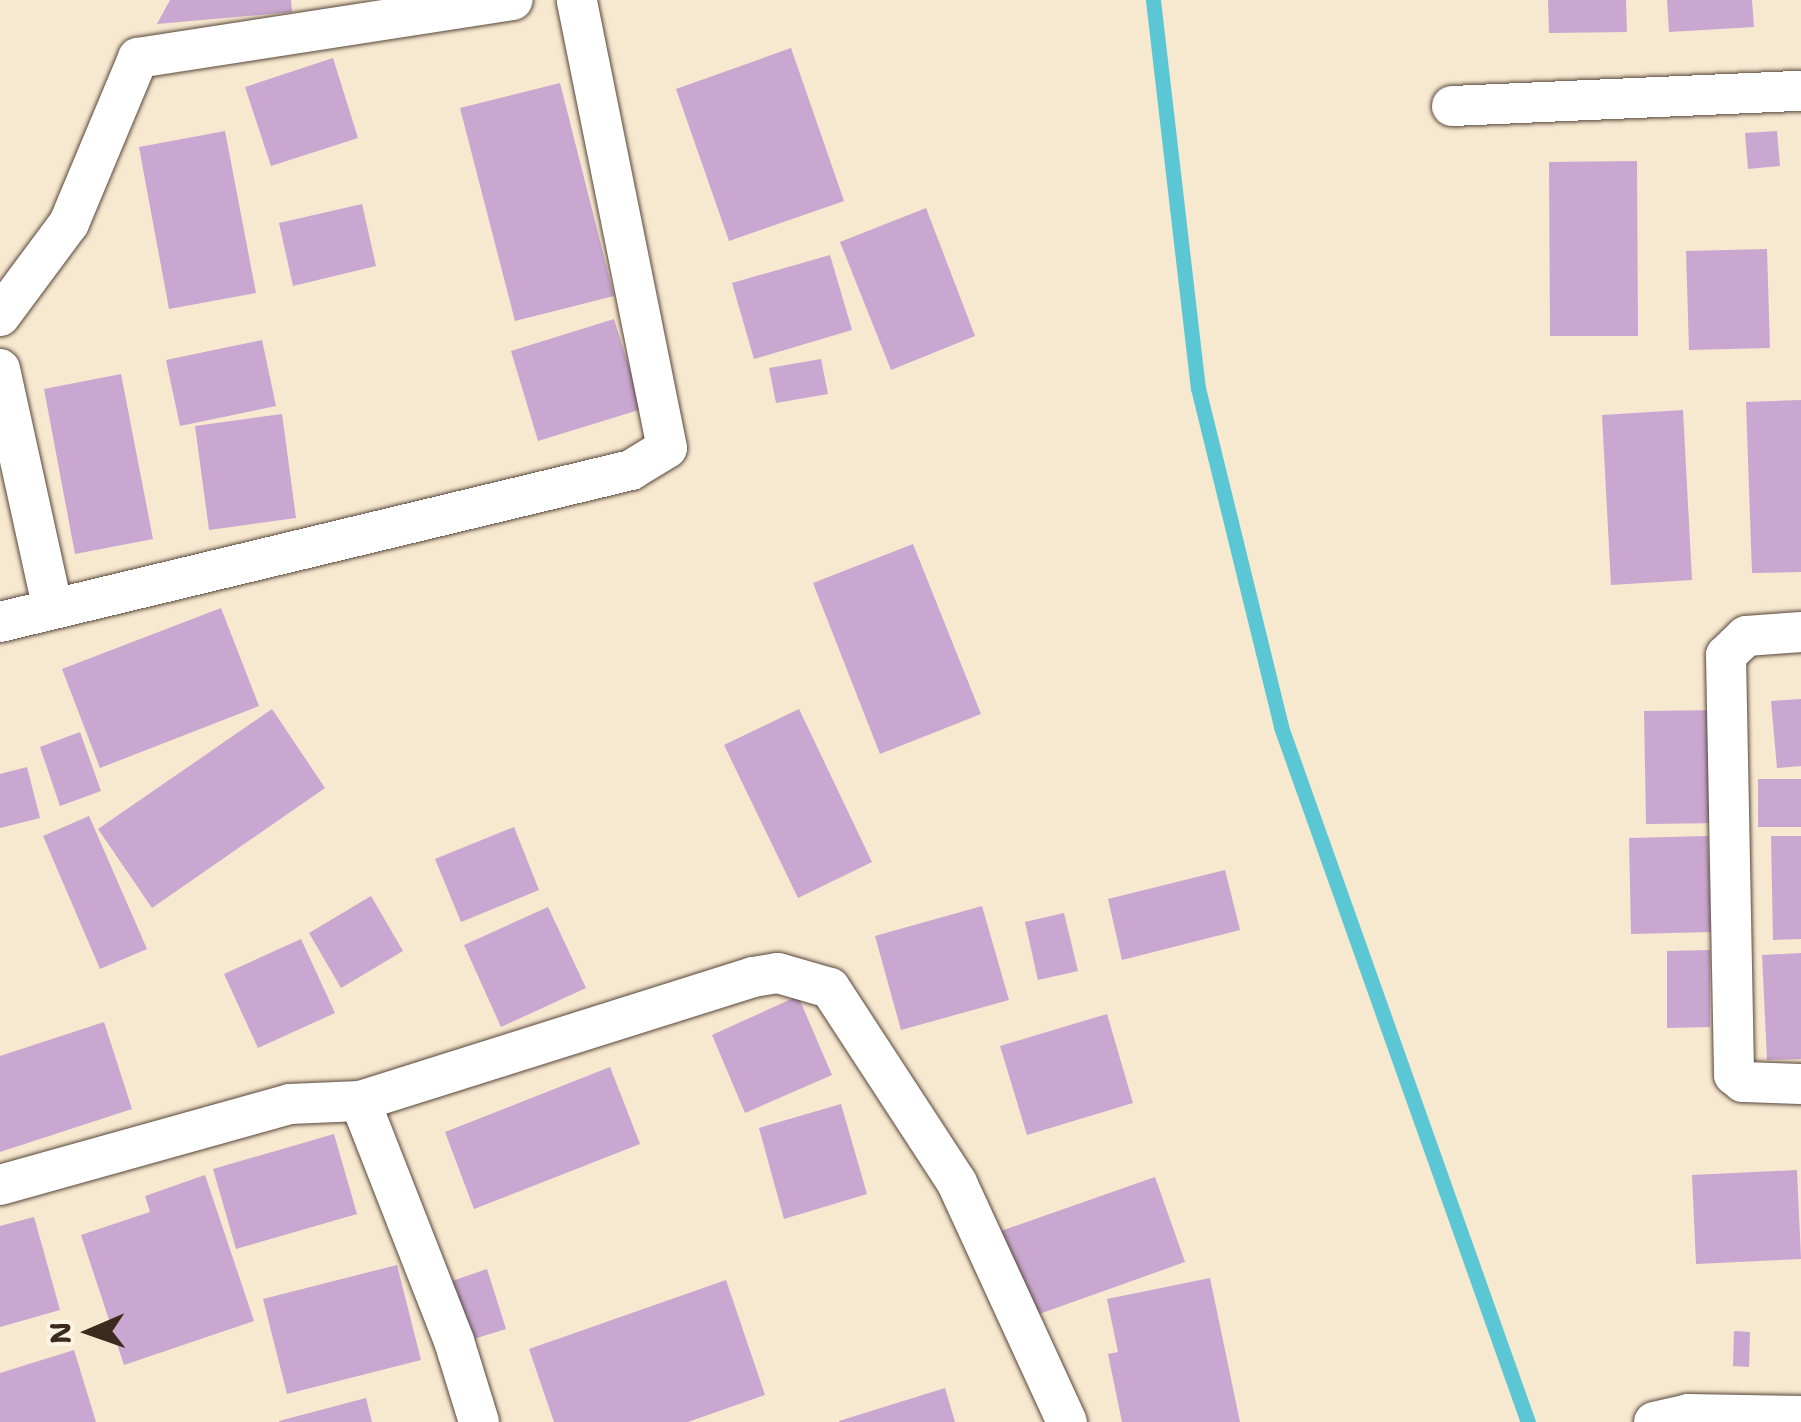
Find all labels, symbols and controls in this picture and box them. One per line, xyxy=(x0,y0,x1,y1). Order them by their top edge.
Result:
north arrow xyxy=(40,1282,140,1382)
text: N xyxy=(41,1321,79,1345)

